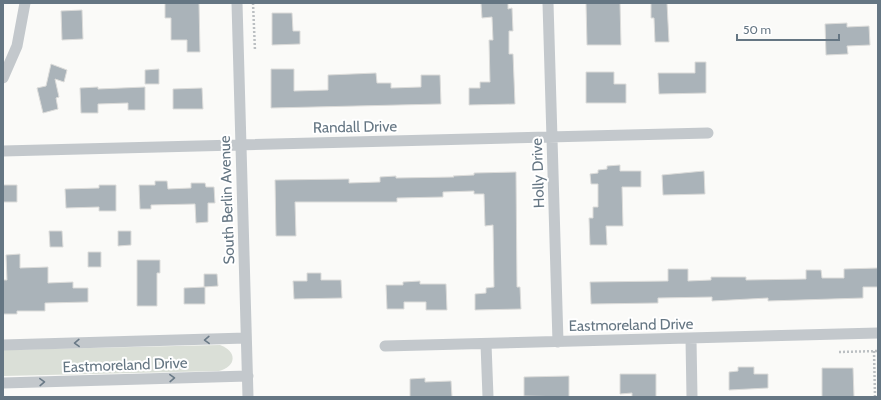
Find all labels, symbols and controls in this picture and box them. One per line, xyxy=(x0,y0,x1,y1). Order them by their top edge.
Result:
scale bar xyxy=(737,16,839,42)
text: 50 m xyxy=(743,22,771,37)
street label: Randall Drive xyxy=(313,117,398,137)
street label: South Berlin Avenue xyxy=(216,135,238,265)
street label: Holly Drive xyxy=(528,137,548,208)
street label: Eastmoreland Drive xyxy=(568,315,694,335)
one-way arrow xyxy=(204,335,210,344)
one-way arrow xyxy=(74,339,80,347)
street label: Eastmoreland Drive xyxy=(62,354,188,376)
one-way arrow xyxy=(169,374,175,383)
one-way arrow xyxy=(39,378,45,386)

